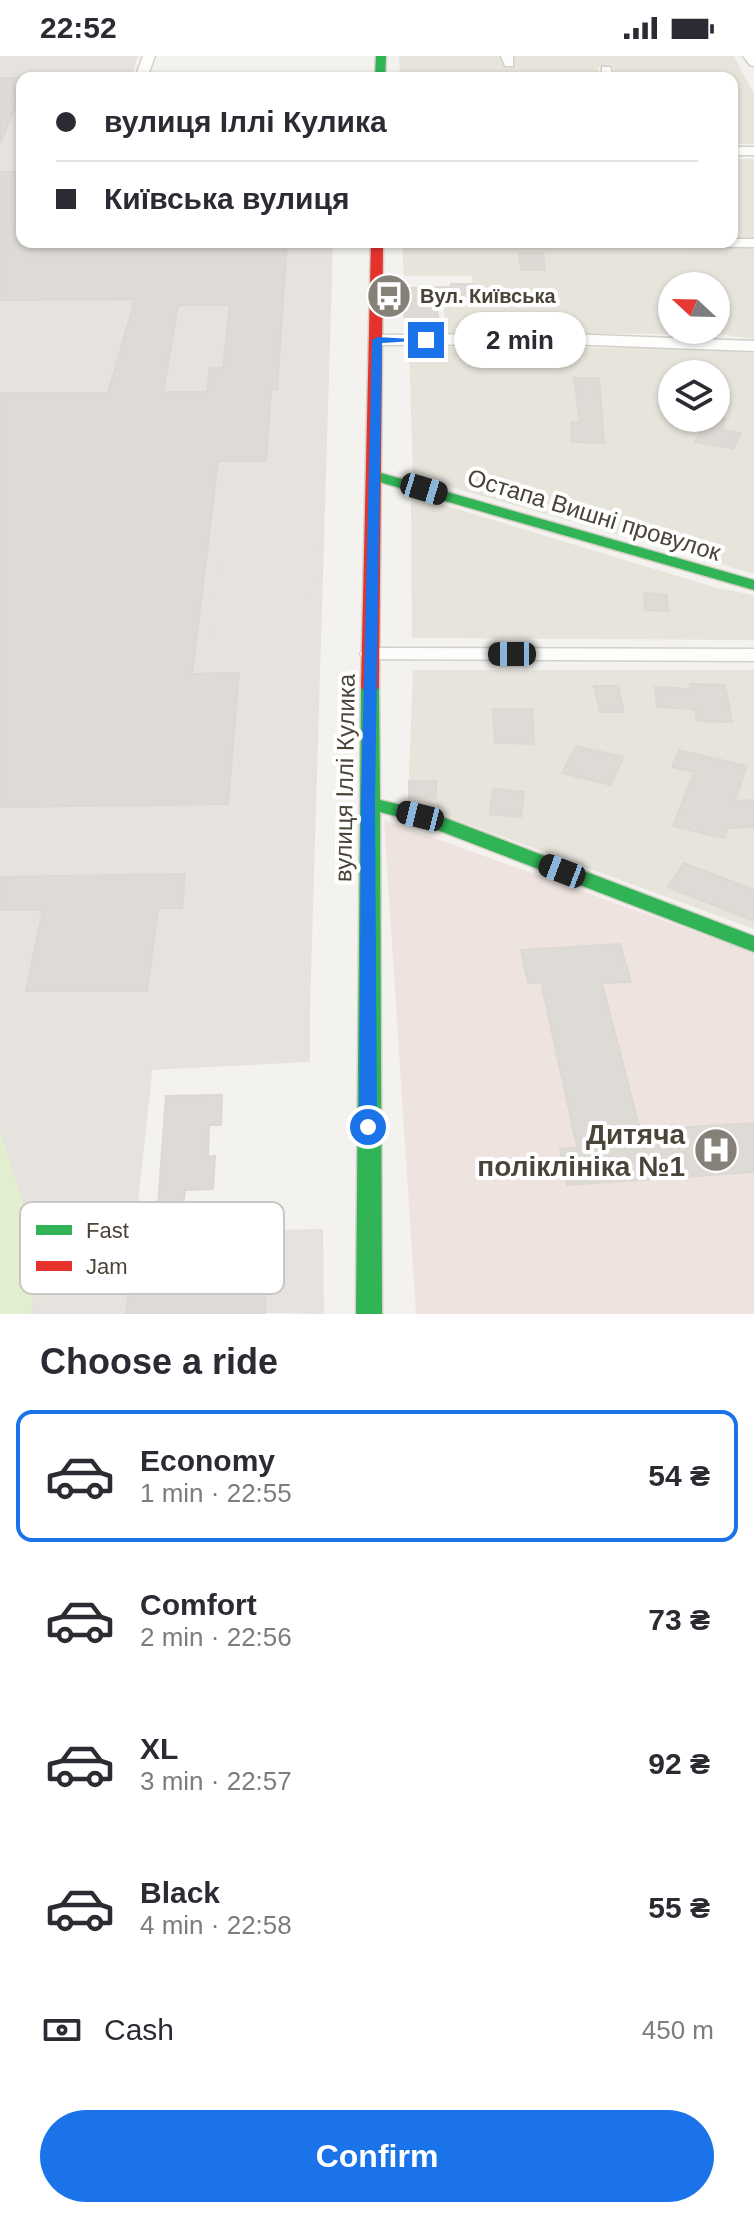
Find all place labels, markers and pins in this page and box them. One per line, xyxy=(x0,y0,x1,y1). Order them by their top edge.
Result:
bus stop icon: Вул. Київська xyxy=(365,272,413,320)
place label: Вул. Київська xyxy=(420,285,556,307)
place label: Дитяча поліклініка №1 xyxy=(477,1119,685,1182)
hospital icon: Дитяча поліклініка №1 xyxy=(692,1126,740,1174)

